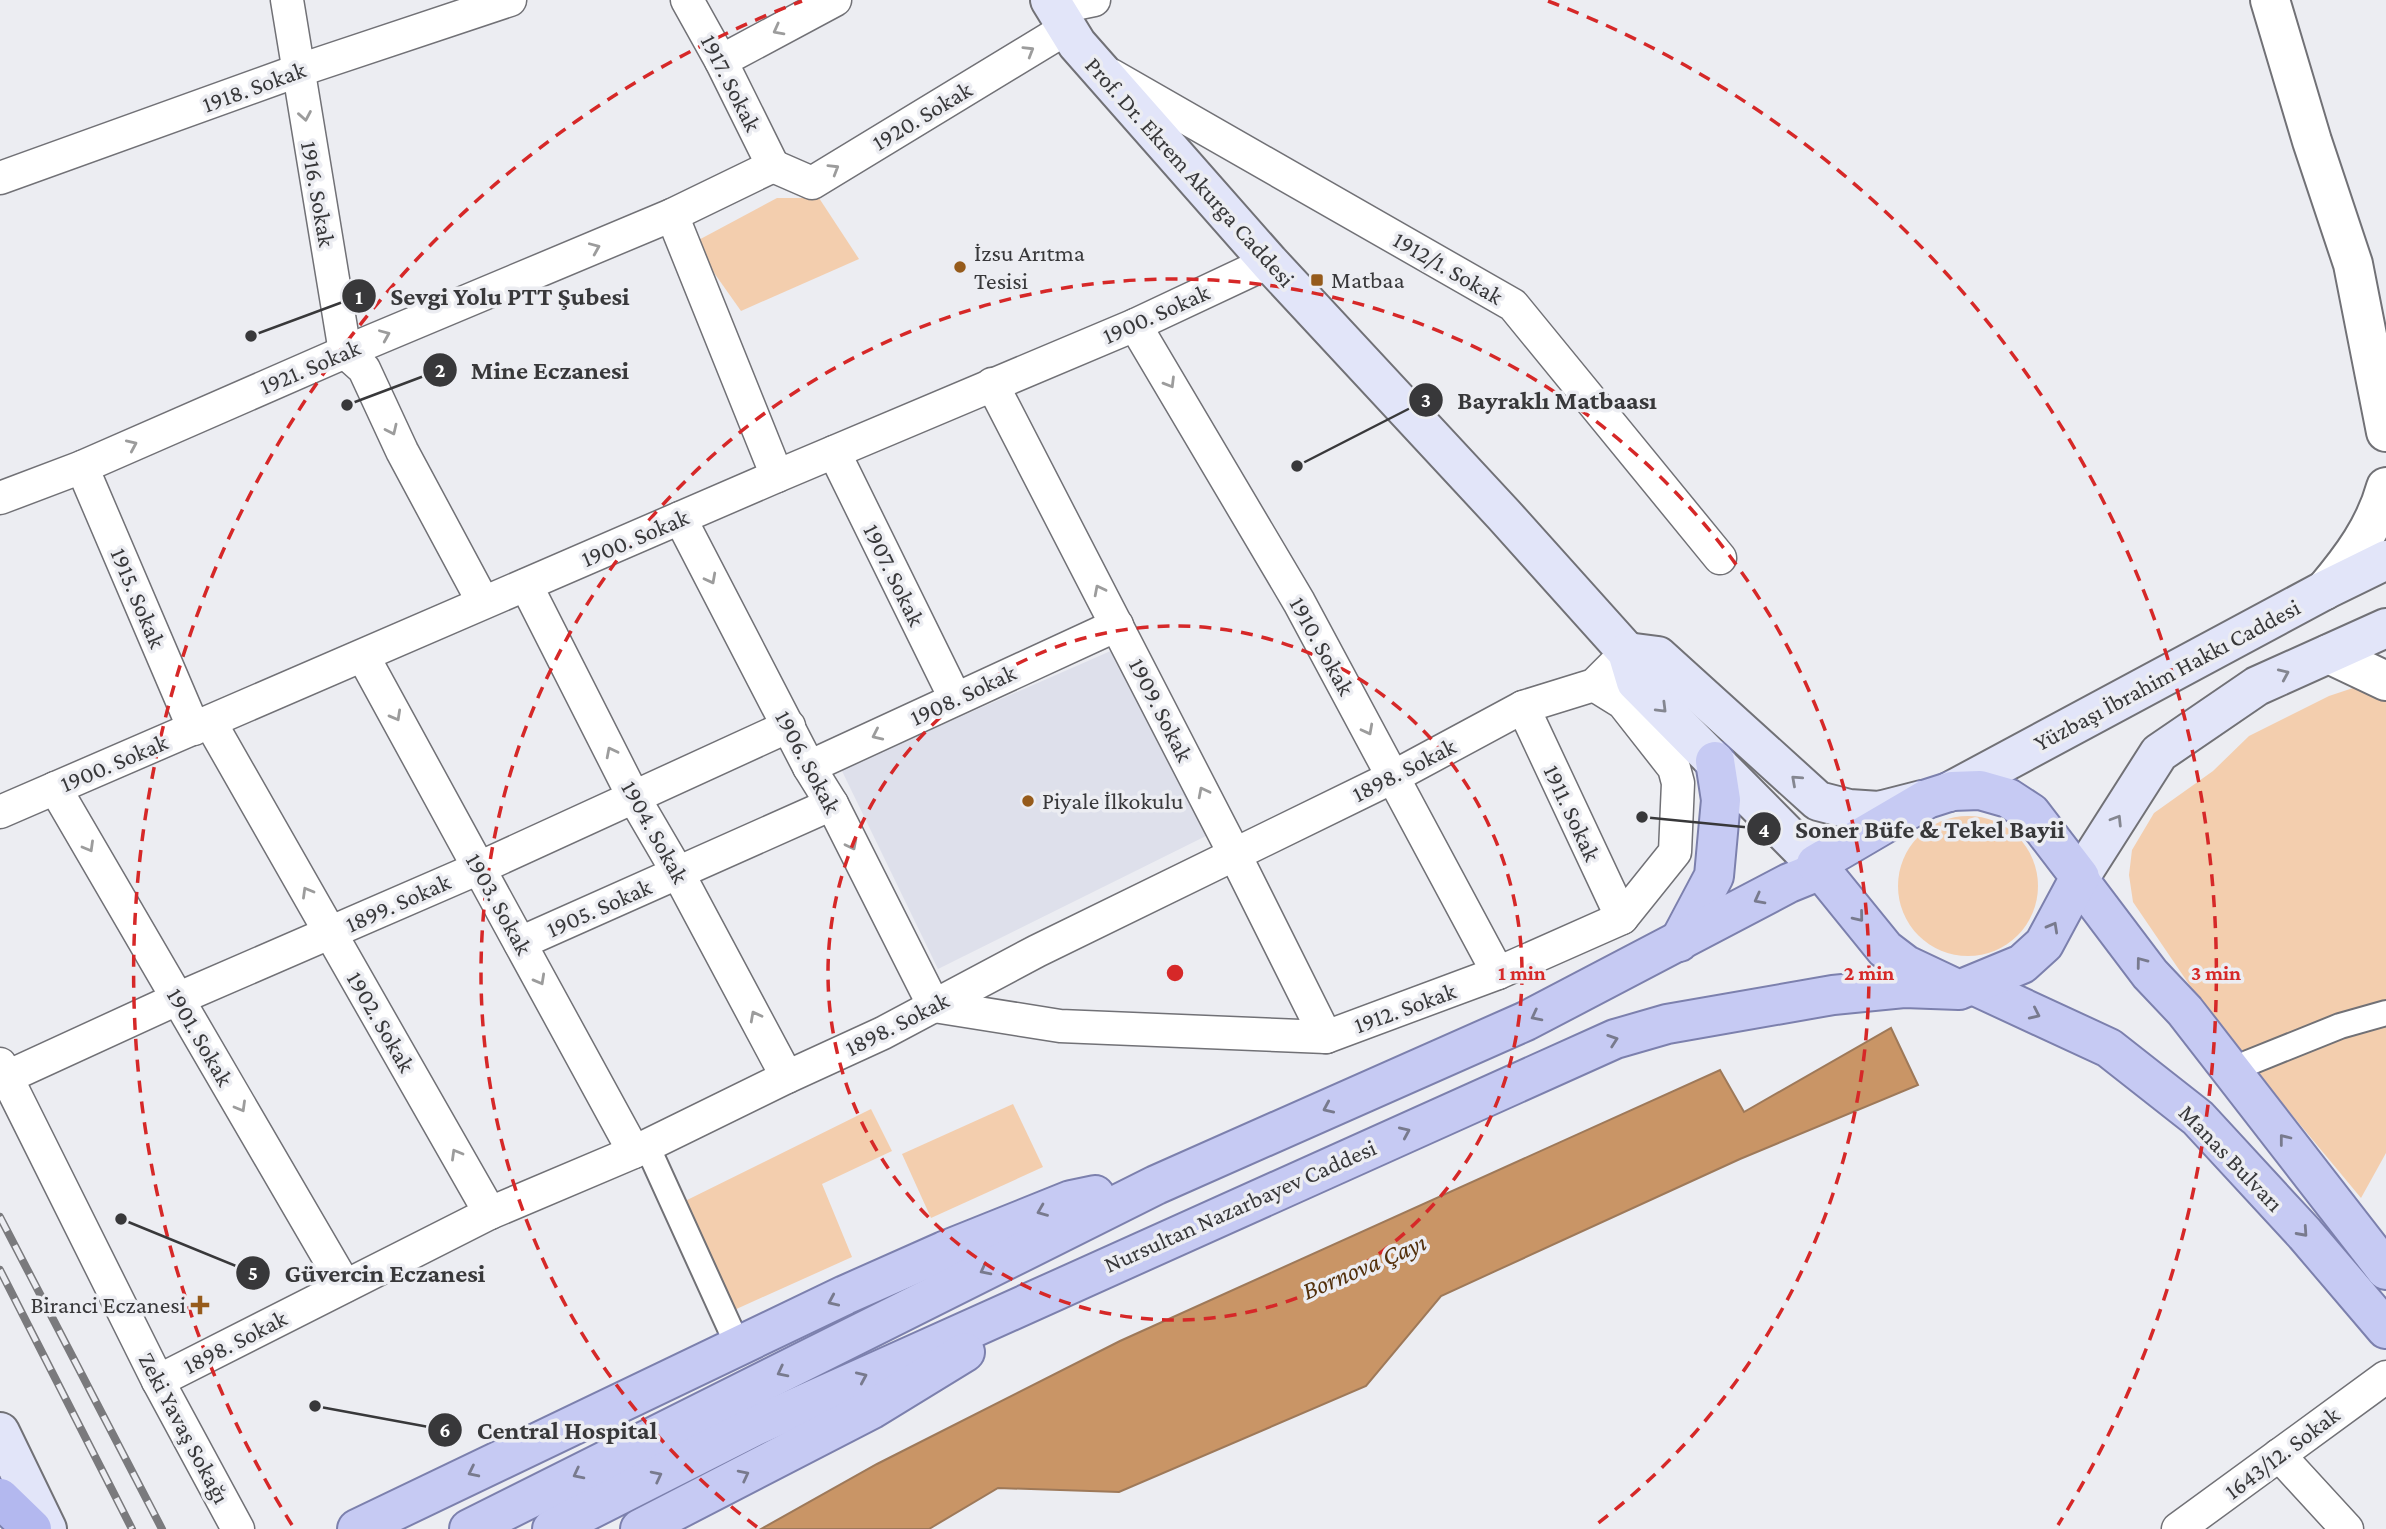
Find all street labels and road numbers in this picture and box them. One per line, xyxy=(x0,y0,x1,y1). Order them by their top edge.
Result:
street label: 1917. Sokak xyxy=(696,30,768,136)
street label: Prof. Dr. Ekrem Akurga Caddesi xyxy=(1080,51,1301,292)
street label: 1918. Sokak xyxy=(199,55,310,118)
street label: 1920. Sokak xyxy=(867,75,977,156)
street label: 1916. Sokak xyxy=(296,139,341,250)
street label: 1912/1. Sokak xyxy=(1389,225,1508,310)
street label: 1900. Sokak xyxy=(1098,278,1214,349)
street label: 1921. Sokak xyxy=(256,333,364,400)
street label: 1900. Sokak xyxy=(577,503,693,572)
street label: 1907. Sokak xyxy=(858,519,931,631)
street label: 1915. Sokak xyxy=(105,544,172,652)
street label: 1910. Sokak xyxy=(1284,592,1361,700)
street label: Yüzbaşı İbrahim Hakkı Caddesi xyxy=(2029,593,2304,756)
street label: 1909. Sokak xyxy=(1124,654,1199,766)
street label: 1908. Sokak xyxy=(906,658,1020,731)
street label: 1906. Sokak xyxy=(770,706,847,818)
street label: 1900. Sokak xyxy=(56,728,172,797)
street label: 1898. Sokak xyxy=(1348,732,1461,807)
street label: 1911. Sokak xyxy=(1538,760,1607,866)
street label: 1904. Sokak xyxy=(616,776,695,888)
street label: 1903. Sokak xyxy=(461,848,539,960)
street label: 1899. Sokak xyxy=(341,867,455,938)
street label: 1905. Sokak xyxy=(542,872,656,943)
street label: 1902. Sokak xyxy=(342,967,421,1077)
street label: 1912. Sokak xyxy=(1350,976,1460,1038)
street label: 1901. Sokak xyxy=(162,983,240,1091)
street label: 1898. Sokak xyxy=(841,986,954,1061)
street label: Manas Bulvarı xyxy=(2174,1099,2289,1217)
street label: Nursultan Nazarbayev Caddesi xyxy=(1100,1133,1380,1278)
street label: 1898. Sokak xyxy=(179,1304,292,1379)
street label: Zeki Yavaş Sokağı xyxy=(133,1348,236,1508)
street label: 1643/12. Sokak xyxy=(2219,1400,2345,1505)

